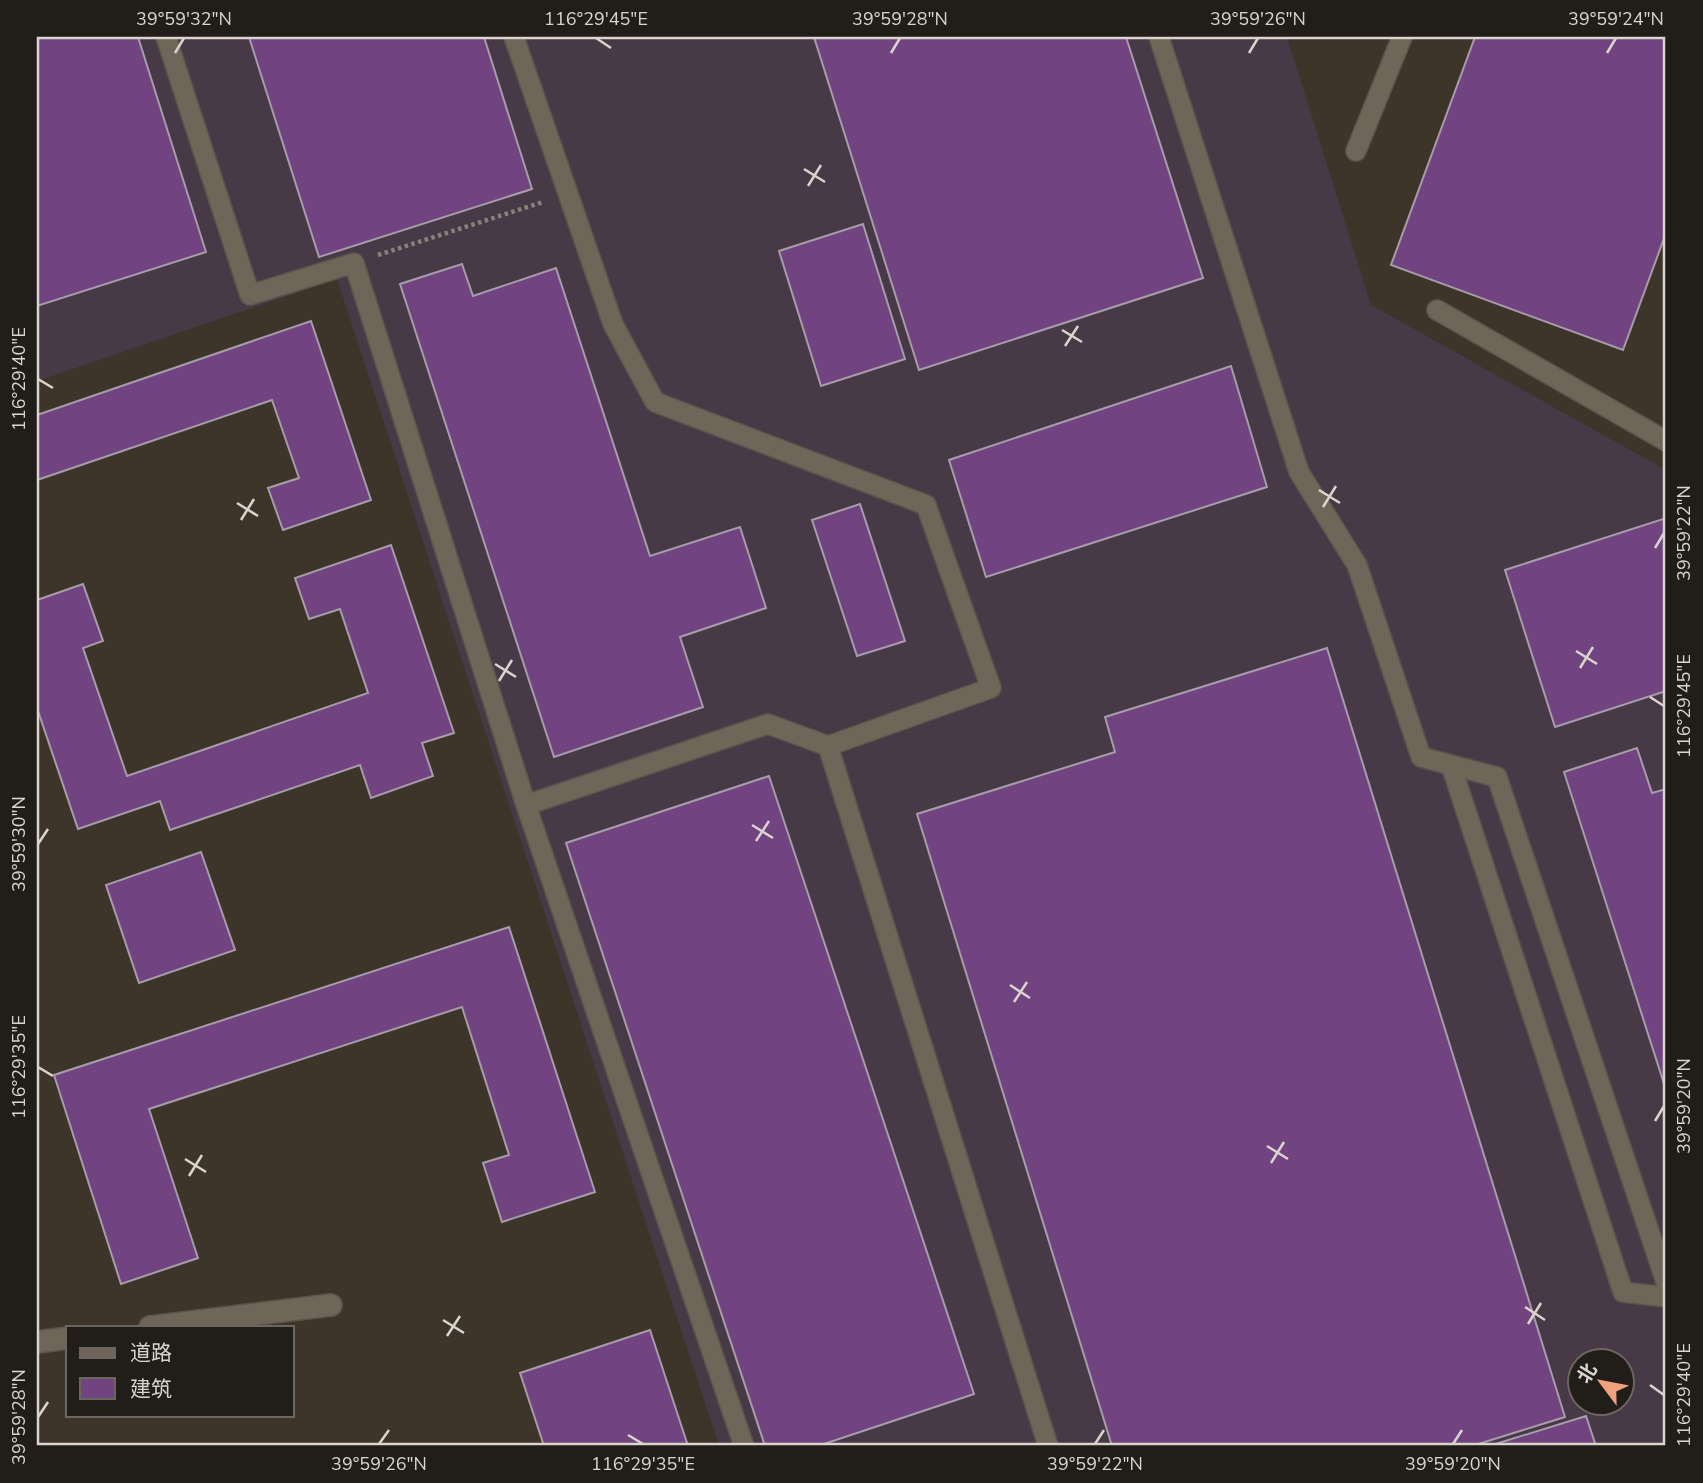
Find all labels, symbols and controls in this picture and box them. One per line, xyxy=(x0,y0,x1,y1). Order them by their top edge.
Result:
text: 39°59'32"N xyxy=(136,7,232,31)
text: 116°29'45"E xyxy=(544,7,648,31)
text: 39°59'28"N xyxy=(852,7,948,31)
text: 39°59'26"N xyxy=(1210,7,1306,31)
text: 39°59'24"N xyxy=(1568,7,1664,31)
text: 116°29'40"E xyxy=(7,327,31,431)
text: 39°59'22"N xyxy=(1672,485,1696,581)
text: 116°29'45"E xyxy=(1672,654,1696,758)
text: 39°59'30"N xyxy=(7,796,31,892)
text: 116°29'35"E xyxy=(7,1015,31,1119)
text: 39°59'20"N xyxy=(1672,1058,1696,1154)
legend xyxy=(66,1326,294,1416)
text: 道路 xyxy=(130,1339,172,1367)
text: 116°29'40"E xyxy=(1672,1343,1696,1447)
north arrow xyxy=(1566,1346,1636,1416)
text: 北 xyxy=(1571,1359,1603,1388)
text: 39°59'28"N xyxy=(7,1369,31,1465)
text: 建筑 xyxy=(130,1375,172,1403)
text: 39°59'26"N xyxy=(331,1452,427,1476)
text: 116°29'35"E xyxy=(591,1452,695,1476)
text: 39°59'22"N xyxy=(1047,1452,1143,1476)
text: 39°59'20"N xyxy=(1405,1452,1501,1476)

